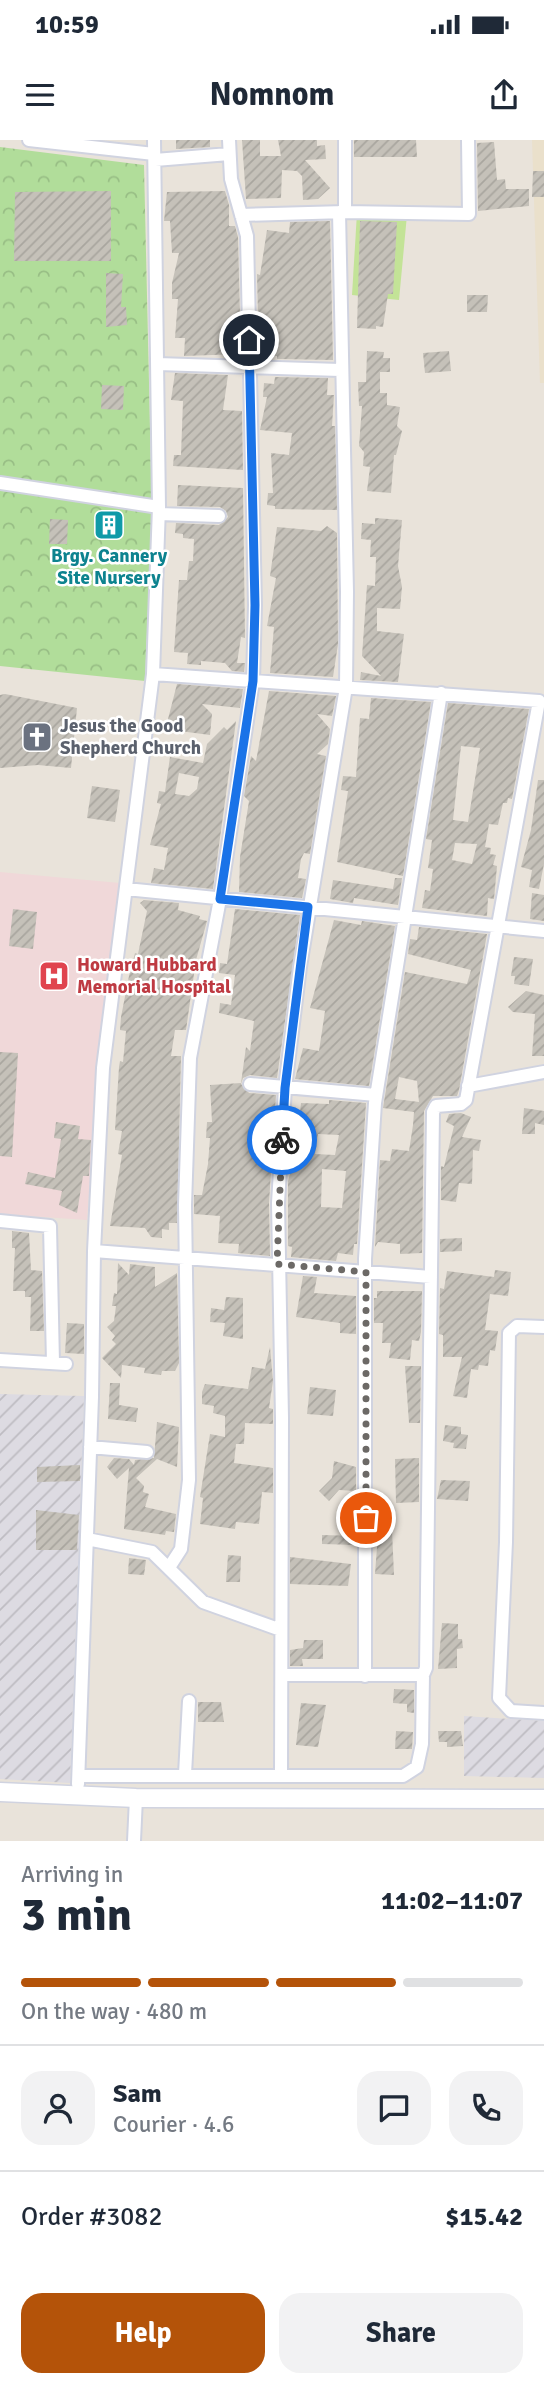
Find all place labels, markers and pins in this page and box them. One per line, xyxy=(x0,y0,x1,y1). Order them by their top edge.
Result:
pin xyxy=(219,310,279,370)
building icon: Brgy. Cannery Site Nursery xyxy=(92,508,126,542)
place label: Brgy. Cannery Site Nursery xyxy=(51,544,168,590)
place label: Jesus the Good Shepherd Church xyxy=(60,714,201,760)
church icon: Jesus the Good Shepherd Church xyxy=(20,720,54,754)
place label: Howard Hubbard Memorial Hospital xyxy=(77,953,231,999)
hospital icon: Howard Hubbard Memorial Hospital xyxy=(37,959,71,993)
pin xyxy=(336,1488,396,1548)

